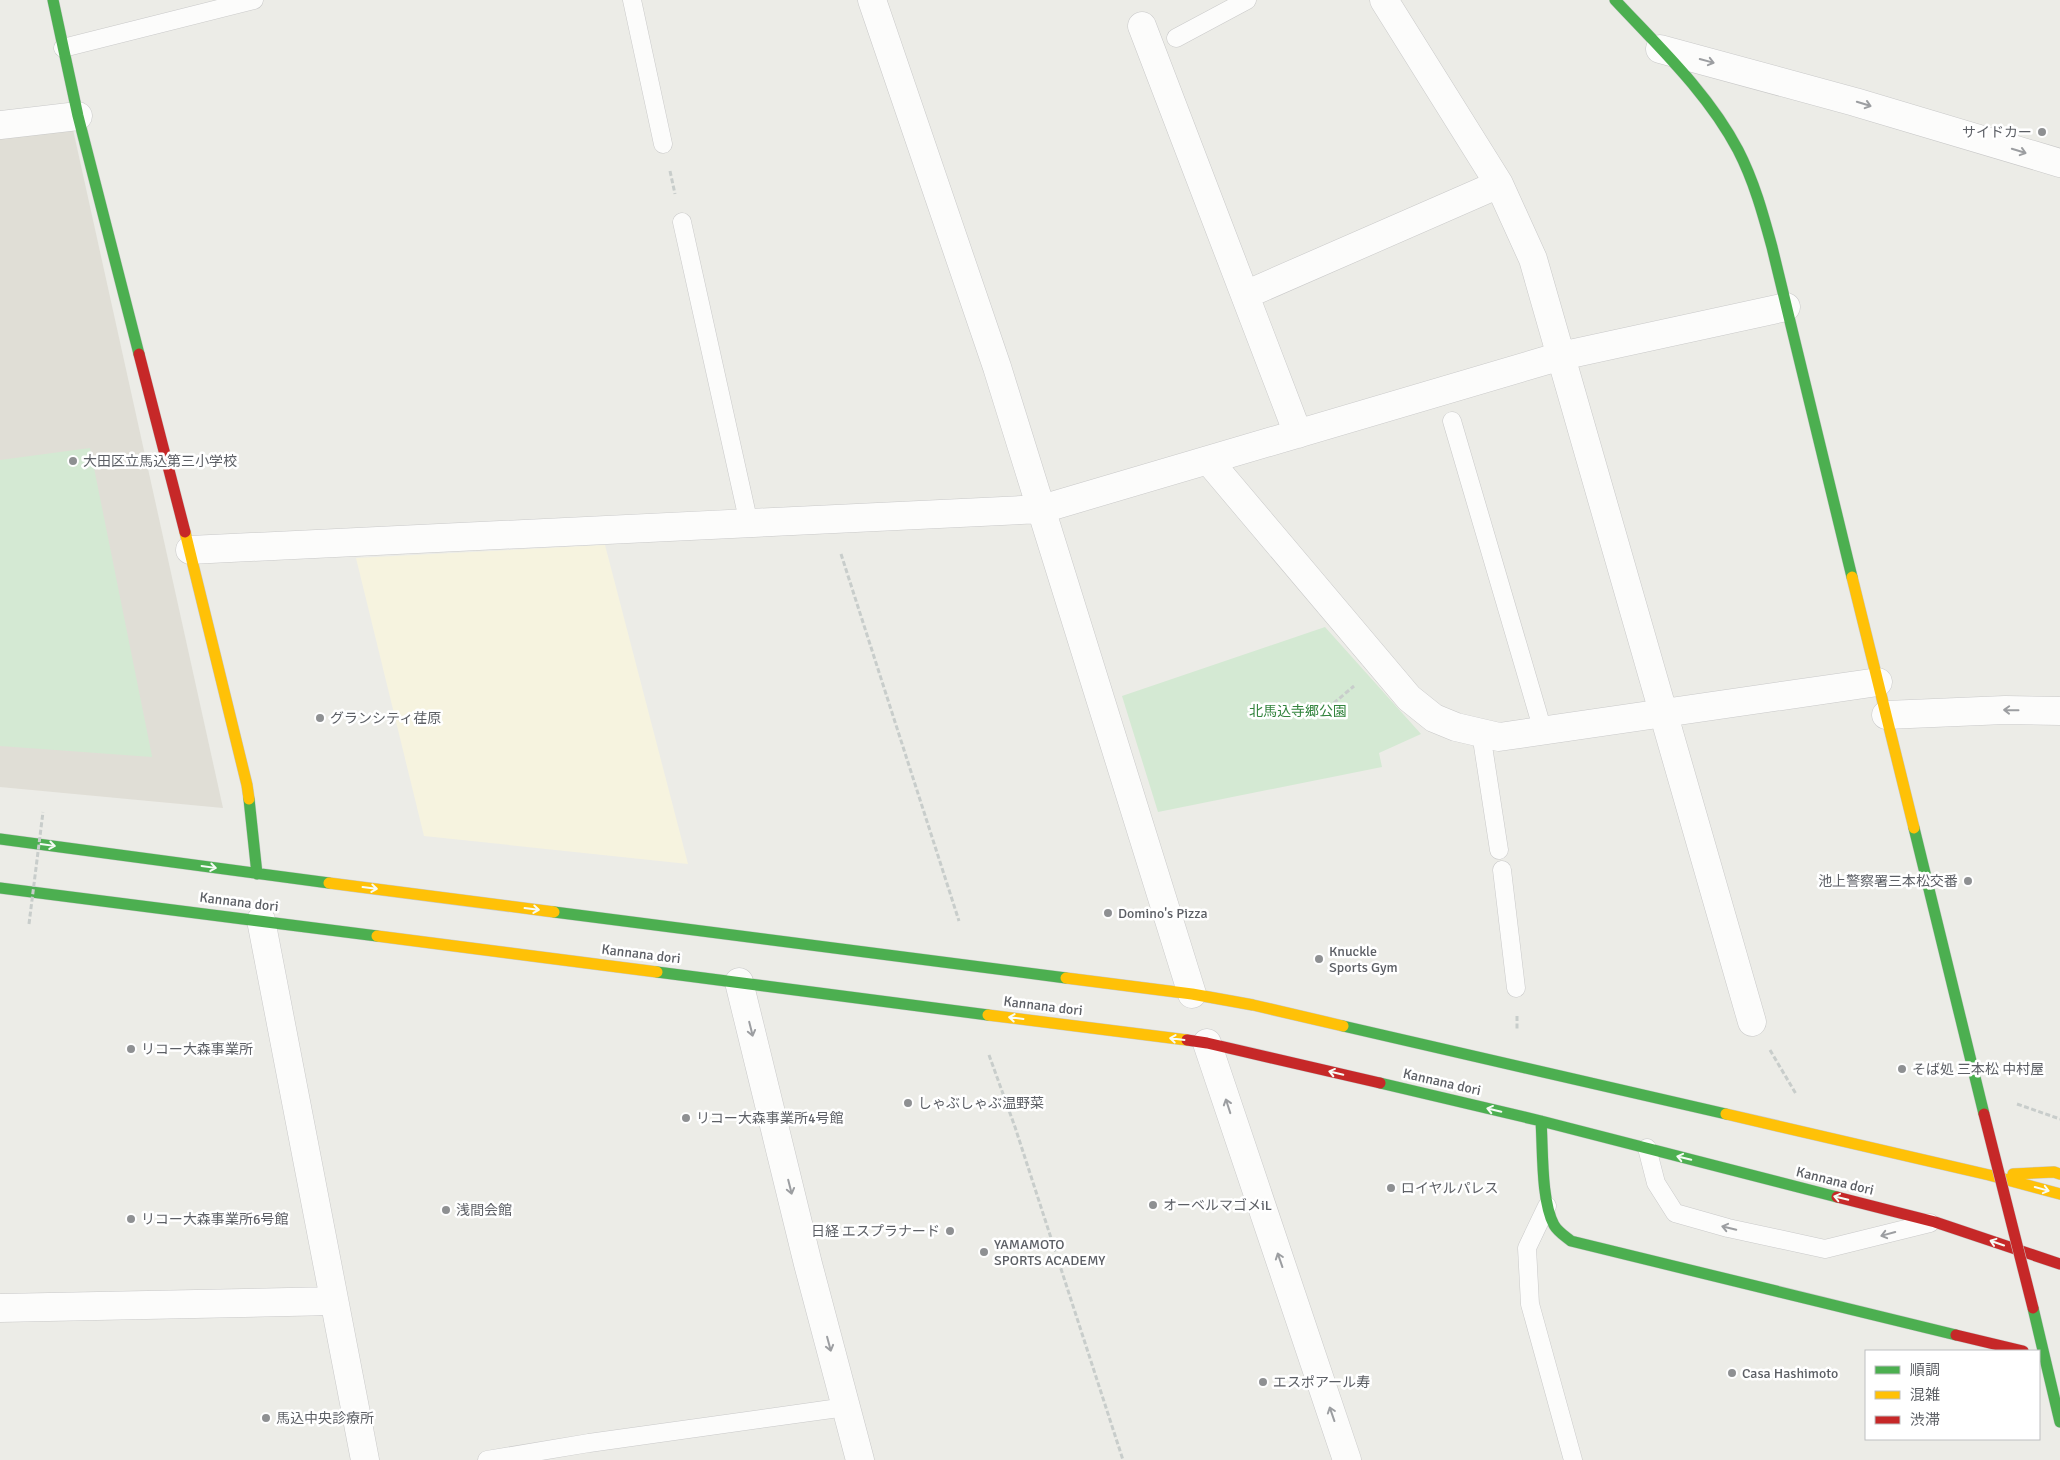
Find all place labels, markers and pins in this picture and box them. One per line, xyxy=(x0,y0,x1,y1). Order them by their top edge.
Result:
place label: サイドカー xyxy=(1962,124,2032,141)
marker: サイドカー xyxy=(2036,126,2048,138)
place label: 大田区立馬込第三小学校 xyxy=(83,453,237,470)
marker: 大田区立馬込第三小学校 xyxy=(67,455,79,467)
place label: グランシティ荏原 xyxy=(330,710,441,727)
marker: グランシティ荏原 xyxy=(314,712,326,724)
place label: 池上警察署三本松交番 xyxy=(1818,873,1958,890)
marker: 池上警察署三本松交番 xyxy=(1962,875,1974,887)
place label: Domino's Pizza xyxy=(1118,905,1208,922)
marker: Domino's Pizza xyxy=(1102,907,1114,919)
place label: Knuckle Sports Gym xyxy=(1329,943,1398,976)
marker: Knuckle Sports Gym xyxy=(1313,953,1325,965)
place label: リコー大森事業所 xyxy=(141,1041,253,1058)
marker: リコー大森事業所 xyxy=(125,1043,137,1055)
place label: そば処 三本松 中村屋 xyxy=(1912,1061,2044,1078)
marker: そば処 三本松 中村屋 xyxy=(1896,1063,1908,1075)
place label: しゃぶしゃぶ温野菜 xyxy=(918,1095,1044,1112)
marker: しゃぶしゃぶ温野菜 xyxy=(902,1097,914,1109)
place label: リコー大森事業所4号館 xyxy=(696,1110,844,1127)
marker: リコー大森事業所4号館 xyxy=(680,1112,692,1124)
place label: ロイヤルパレス xyxy=(1401,1180,1499,1197)
marker: ロイヤルパレス xyxy=(1385,1182,1397,1194)
place label: オーベルマゴメiL xyxy=(1163,1197,1272,1214)
marker: オーベルマゴメiL xyxy=(1147,1199,1159,1211)
place label: 浅間会館 xyxy=(456,1202,512,1219)
marker: 浅間会館 xyxy=(440,1204,452,1216)
place label: リコー大森事業所6号館 xyxy=(141,1211,289,1228)
marker: リコー大森事業所6号館 xyxy=(125,1213,137,1225)
place label: 日経 エスプラナード xyxy=(811,1223,940,1240)
marker: 日経 エスプラナード xyxy=(944,1225,956,1237)
place label: YAMAMOTO SPORTS ACADEMY xyxy=(994,1236,1105,1269)
marker: YAMAMOTO SPORTS ACADEMY xyxy=(978,1246,990,1258)
place label: Casa Hashimoto xyxy=(1742,1365,1838,1382)
marker: Casa Hashimoto xyxy=(1726,1367,1738,1379)
place label: エスポアール寿 xyxy=(1273,1374,1370,1391)
marker: エスポアール寿 xyxy=(1257,1376,1269,1388)
place label: 馬込中央診療所 xyxy=(276,1410,374,1427)
marker: 馬込中央診療所 xyxy=(260,1412,272,1424)

